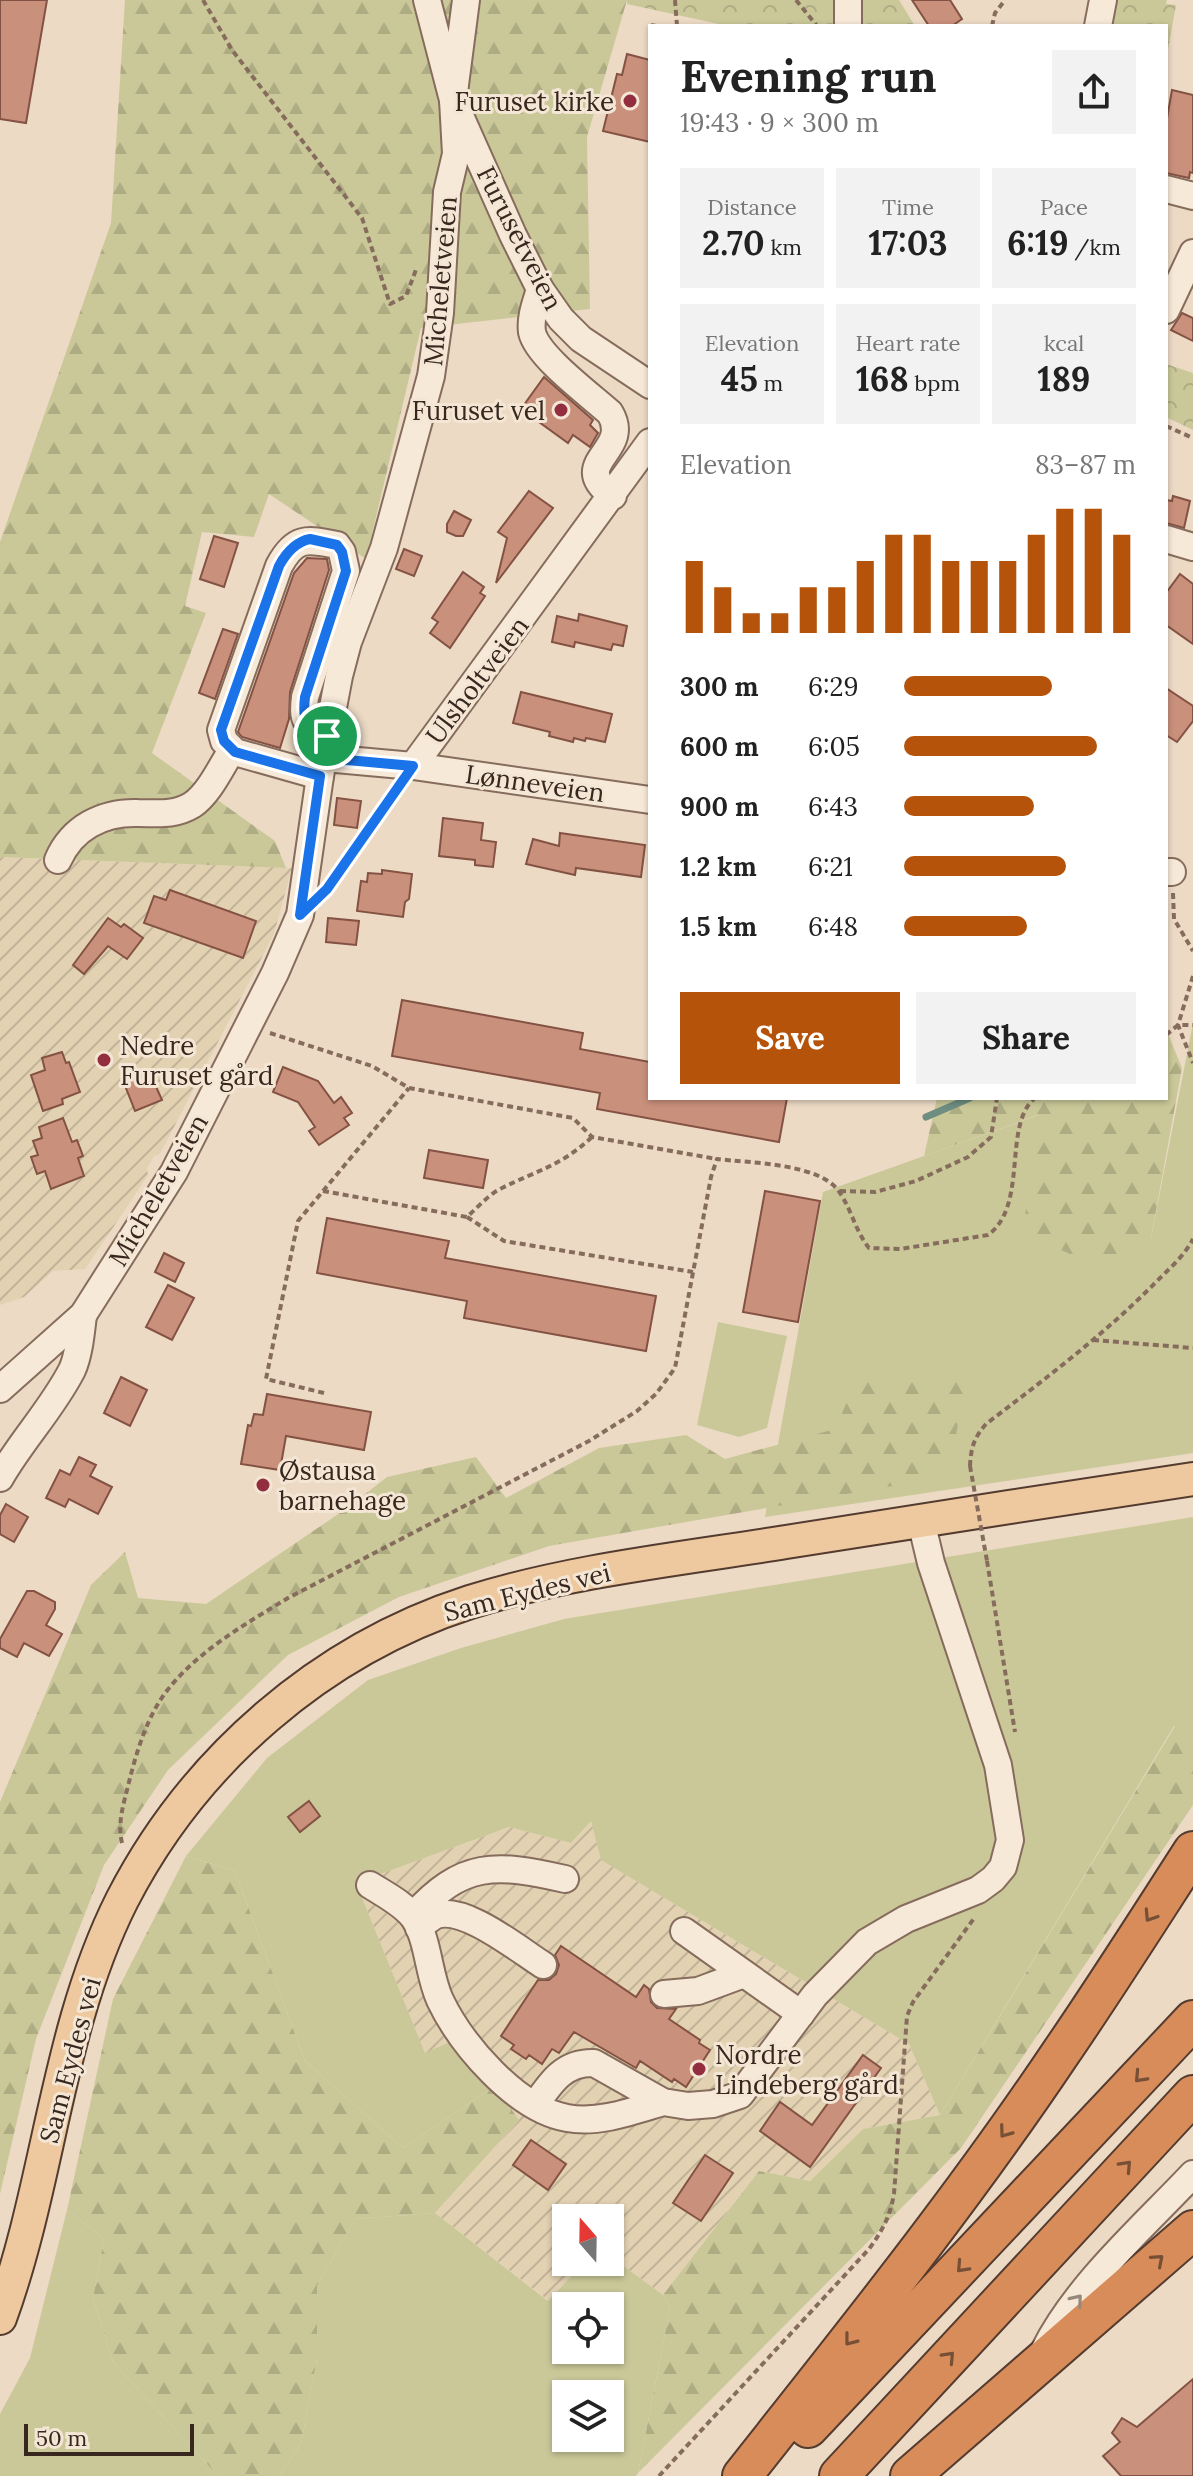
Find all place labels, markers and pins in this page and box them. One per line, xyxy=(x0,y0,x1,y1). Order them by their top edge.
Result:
place label: Furuset kirke xyxy=(455,85,614,118)
marker: Furuset kirke xyxy=(621,92,639,110)
place label: Furuset vel xyxy=(412,394,545,427)
marker: Furuset vel xyxy=(552,401,570,419)
pin xyxy=(293,702,361,770)
place label: Nedre Furuset gård xyxy=(120,1029,274,1092)
marker: Nedre Furuset gård xyxy=(95,1051,113,1069)
place label: Østausa barnehage xyxy=(279,1454,406,1517)
marker: Østausa barnehage xyxy=(254,1476,272,1494)
place label: Nordre Lindeberg gård xyxy=(715,2038,899,2101)
marker: Nordre Lindeberg gård xyxy=(690,2060,708,2078)

